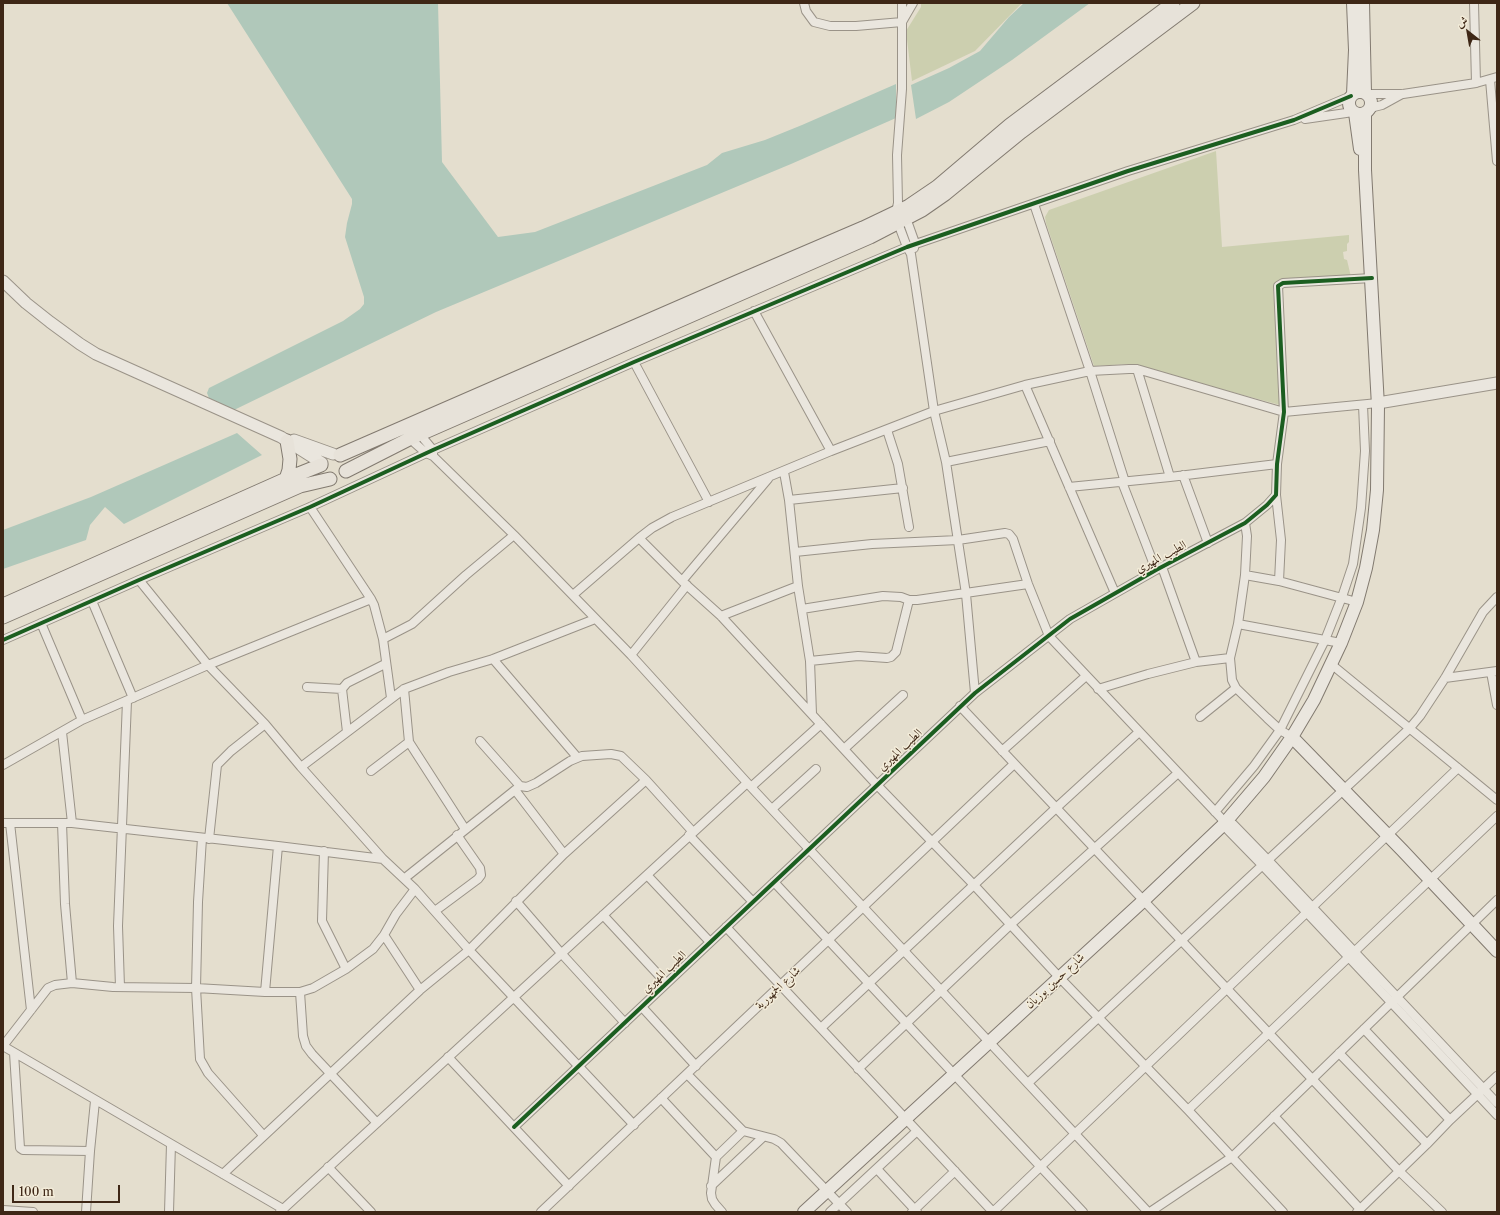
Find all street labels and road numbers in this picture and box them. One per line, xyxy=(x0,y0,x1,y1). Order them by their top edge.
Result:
street label: الطيب المهيري xyxy=(1133,538,1189,576)
street label: الطيب المهيري xyxy=(875,726,925,774)
street label: الطيب المهيري xyxy=(639,948,689,996)
street label: شارع حسين بوزيان xyxy=(1022,950,1088,1012)
street label: شارع الجمهورية xyxy=(752,964,804,1012)

